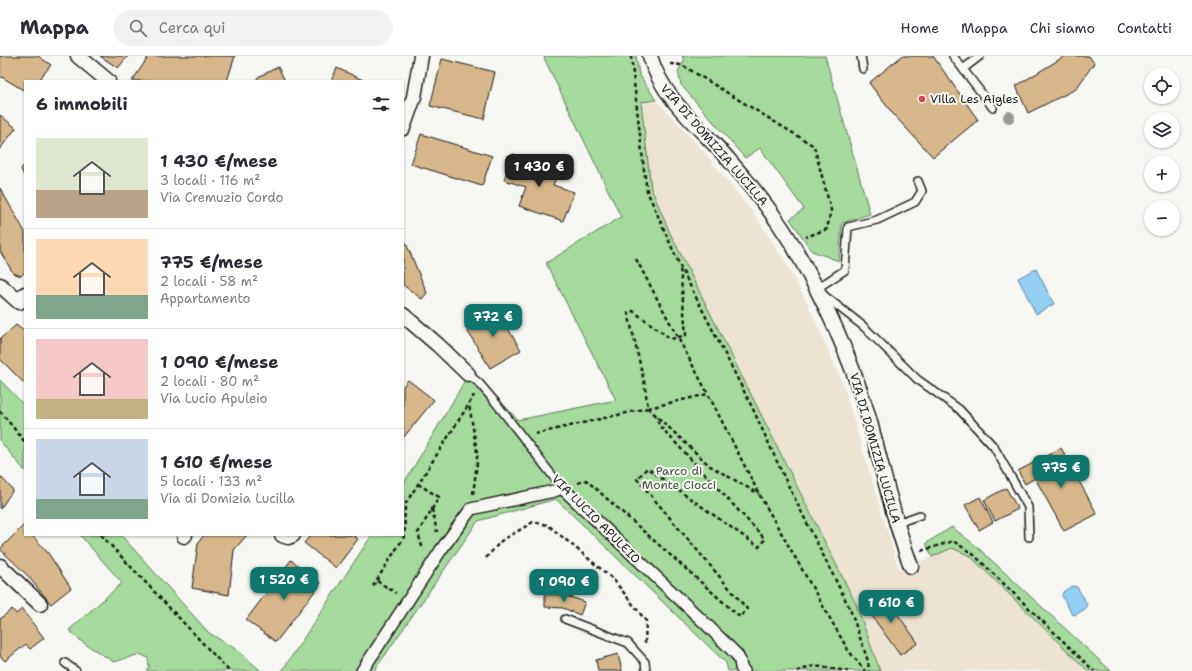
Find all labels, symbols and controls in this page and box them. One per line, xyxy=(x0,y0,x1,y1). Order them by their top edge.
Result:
search box xyxy=(113,10,393,46)
text: Mappa xyxy=(20,15,89,40)
icon: search xyxy=(127,17,149,39)
text: Cerca qui xyxy=(159,18,225,38)
text: Home xyxy=(901,19,939,37)
text: Mappa xyxy=(961,19,1008,37)
text: Chi siamo xyxy=(1030,19,1095,37)
text: Contatti xyxy=(1117,19,1172,37)
map controls xyxy=(1144,68,1180,236)
button: locate xyxy=(1144,68,1180,104)
street label: VIA DI DOMIZIA LUCILLA xyxy=(657,81,771,209)
place label: Villa Les Aigles xyxy=(930,91,1018,107)
text: 6 immobili xyxy=(36,93,128,115)
icon: filters xyxy=(370,93,392,115)
marker: Villa Les Aigles xyxy=(917,94,927,104)
button: layers xyxy=(1144,112,1180,148)
text: 1 430 €/mese xyxy=(160,150,278,172)
icon: home xyxy=(68,154,116,202)
pin: 1 430 € xyxy=(502,154,576,188)
button: + xyxy=(1144,156,1180,192)
text: 1 430 € xyxy=(514,158,564,175)
text: 3 locali · 116 m² xyxy=(160,172,260,189)
text: Via Cremuzio Cordo xyxy=(160,189,283,206)
button: − xyxy=(1144,200,1180,236)
text: 775 €/mese xyxy=(160,251,263,273)
icon: home xyxy=(68,255,116,303)
text: 2 locali · 58 m² xyxy=(160,273,258,290)
text: Appartamento xyxy=(160,290,251,307)
pin: 772 € xyxy=(465,304,521,338)
text: 772 € xyxy=(473,308,513,325)
text: 1 090 €/mese xyxy=(160,351,278,373)
icon: home xyxy=(68,355,116,403)
street label: VIA DI DOMIZIA LUCILLA xyxy=(846,371,904,525)
text: 2 locali · 80 m² xyxy=(160,373,259,390)
text: Via Lucio Apuleio xyxy=(160,390,268,407)
text: 1 610 €/mese xyxy=(160,451,273,473)
icon: home xyxy=(68,455,116,503)
pin: 775 € xyxy=(1033,455,1089,489)
text: 775 € xyxy=(1041,459,1081,476)
park label: Parco di Monte Ciocci xyxy=(642,463,716,493)
street label: VIA LUCIO APULEIO xyxy=(548,471,644,567)
text: 5 locali · 133 m² xyxy=(160,473,262,490)
text: Via di Domizia Lucilla xyxy=(160,490,295,507)
pin: 1 520 € xyxy=(247,567,321,601)
pin: 1 090 € xyxy=(527,569,601,603)
text: 1 520 € xyxy=(259,571,309,588)
text: 1 090 € xyxy=(538,573,590,590)
pin: 1 610 € xyxy=(854,590,928,624)
text: 1 610 € xyxy=(868,594,914,611)

